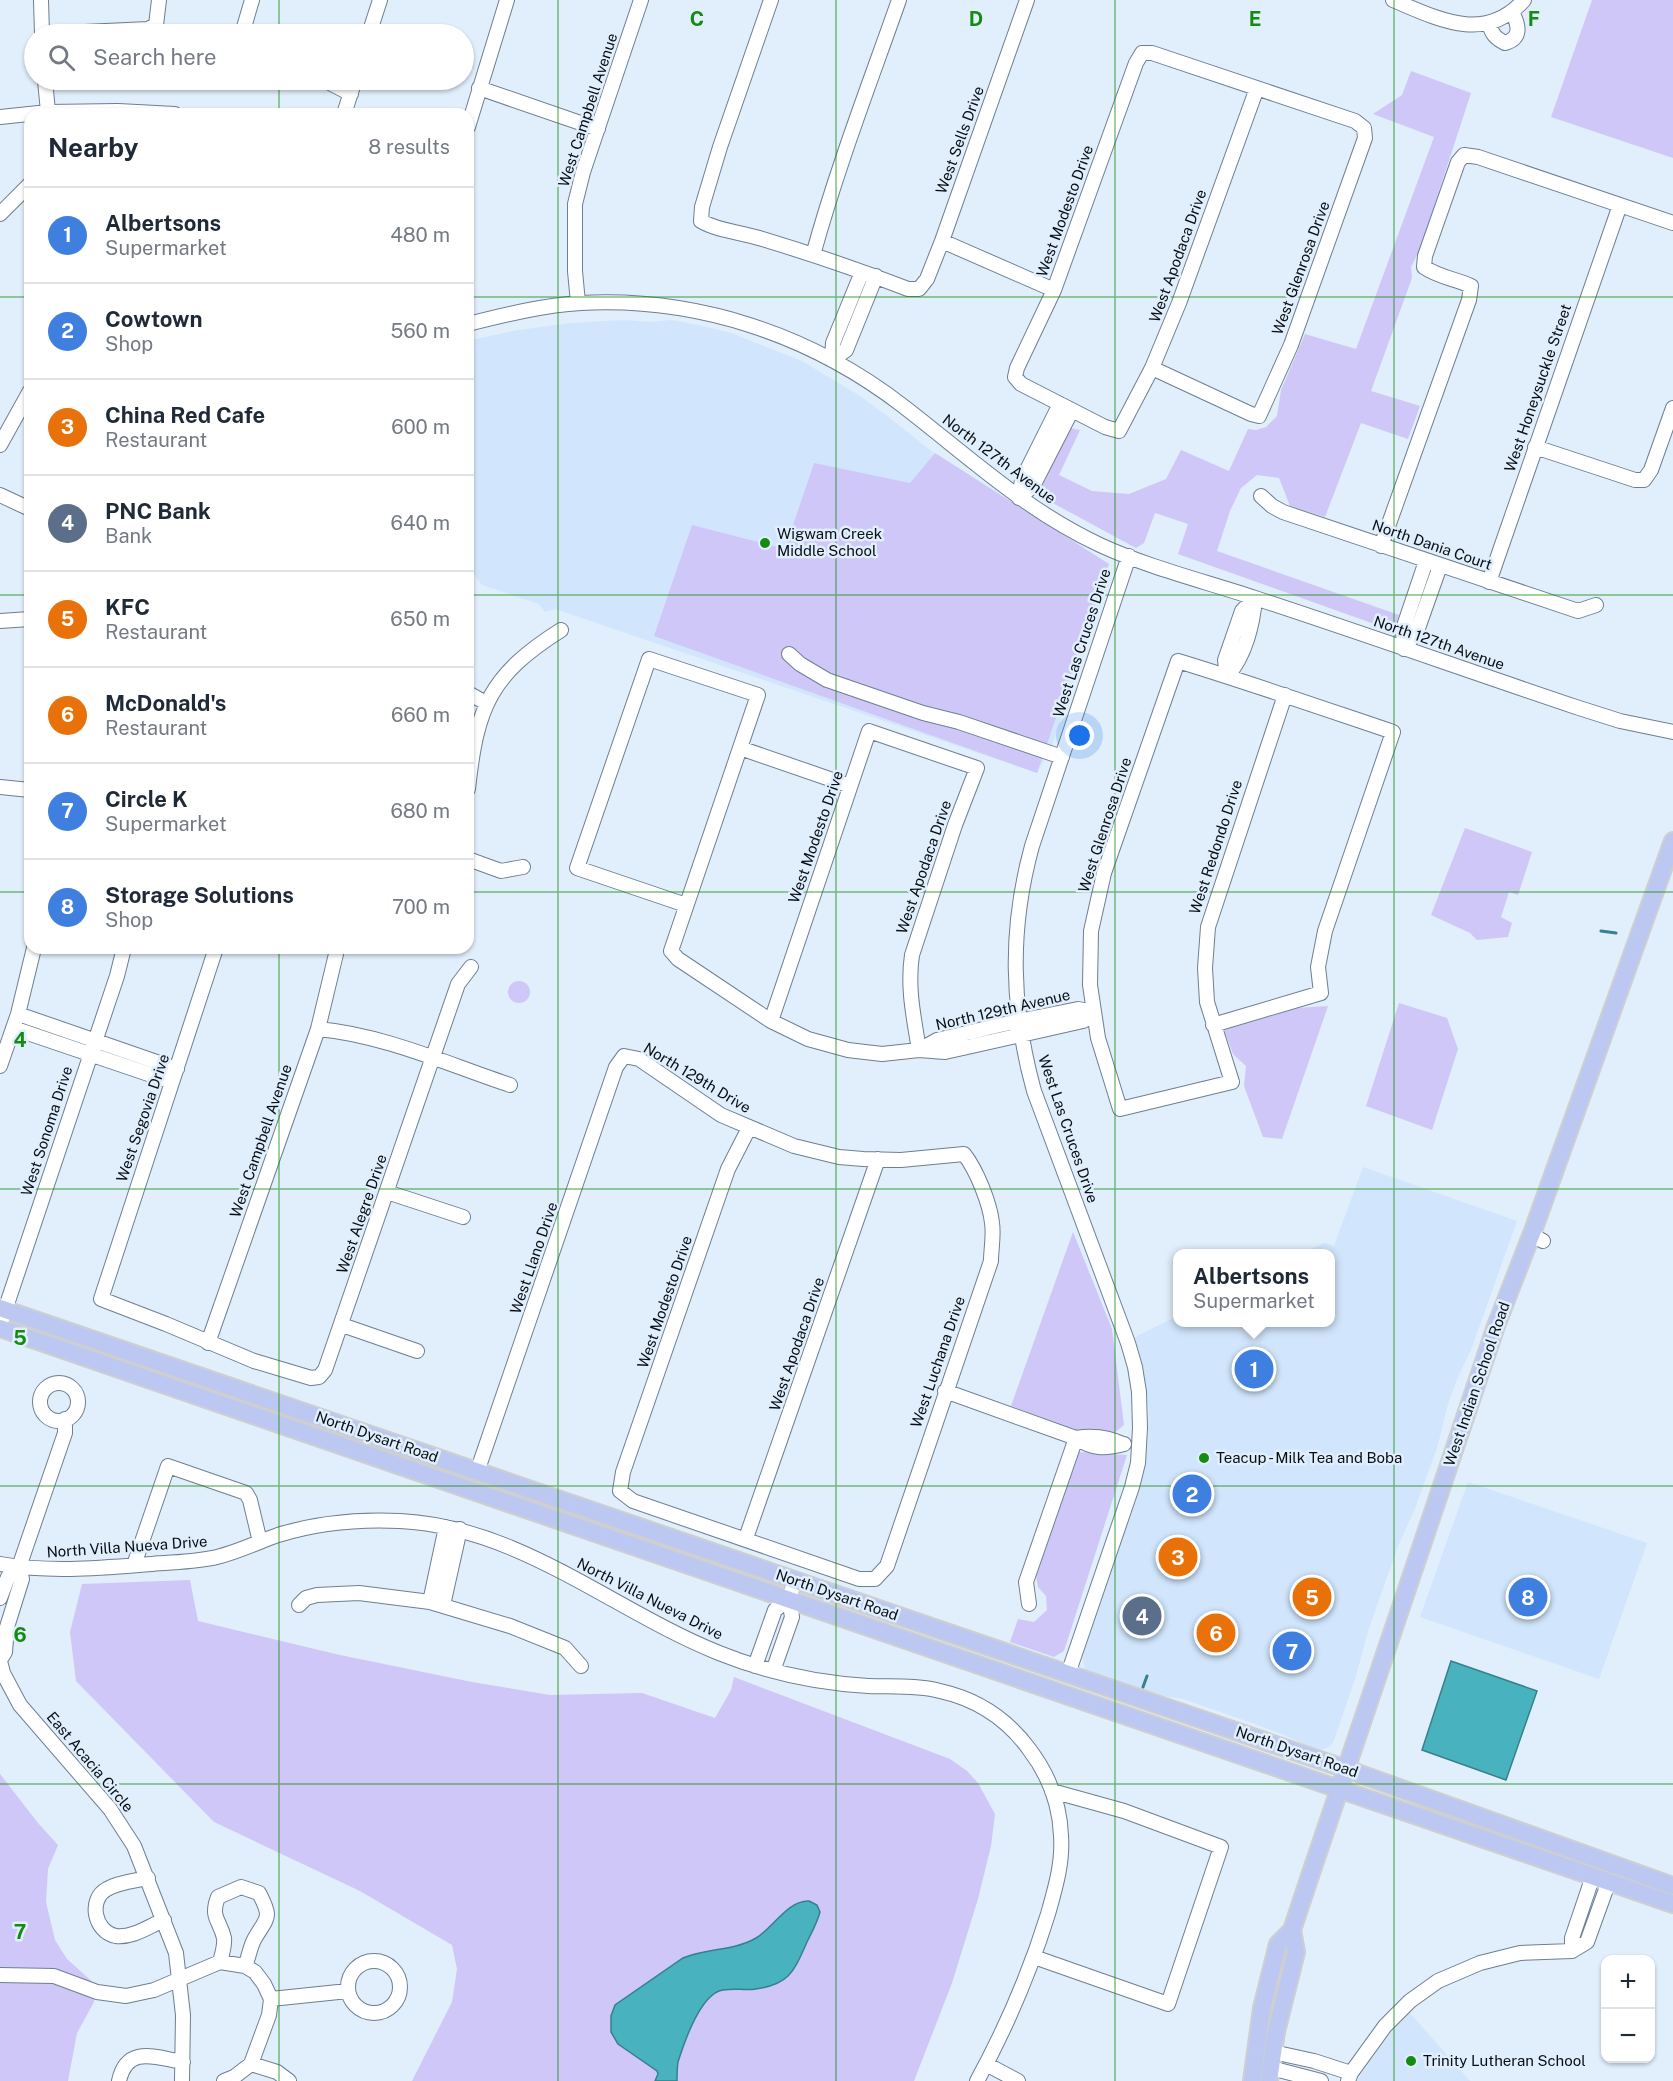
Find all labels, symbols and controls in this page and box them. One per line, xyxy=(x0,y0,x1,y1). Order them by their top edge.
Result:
text: C xyxy=(690,7,704,31)
text: D xyxy=(969,7,983,31)
text: E xyxy=(1249,7,1261,31)
text: F xyxy=(1528,7,1540,31)
search box xyxy=(24,24,474,90)
street label: West Campbell Avenue xyxy=(555,31,620,189)
icon: search xyxy=(45,41,78,74)
text: Search here xyxy=(93,44,217,70)
street label: West Sells Drive xyxy=(932,84,987,196)
text: Nearby xyxy=(48,132,138,163)
text: 8 results xyxy=(368,135,450,159)
street label: West Modesto Drive xyxy=(1033,143,1096,279)
street label: West Apodaca Drive xyxy=(1146,187,1209,325)
street label: West Glenrosa Drive xyxy=(1268,199,1333,337)
text: Albertsons xyxy=(105,210,221,236)
text: 1 xyxy=(63,223,72,247)
text: 480 m xyxy=(390,223,450,247)
text: Supermarket xyxy=(105,236,227,260)
street label: West Honeysuckle Street xyxy=(1501,301,1574,474)
text: Cowtown xyxy=(105,306,203,332)
text: 2 xyxy=(61,319,74,343)
text: 560 m xyxy=(390,319,450,343)
text: Shop xyxy=(105,332,153,356)
text: China Red Cafe xyxy=(105,402,265,428)
street label: North 127th Avenue xyxy=(939,411,1059,507)
text: 3 xyxy=(61,415,74,439)
text: 600 m xyxy=(391,415,450,439)
text: Restaurant xyxy=(105,428,207,452)
text: PNC Bank xyxy=(105,498,211,524)
text: 4 xyxy=(61,511,74,535)
text: 640 m xyxy=(391,511,450,535)
street label: North Dania Court xyxy=(1370,516,1494,573)
text: Bank xyxy=(105,524,152,548)
place label: Wigwam Creek Middle School xyxy=(777,525,882,559)
marker: Wigwam Creek Middle School xyxy=(758,536,772,550)
street label: West Las Cruces Drive xyxy=(1049,566,1114,719)
text: KFC xyxy=(105,594,150,620)
text: 5 xyxy=(61,607,74,631)
text: 650 m xyxy=(390,607,450,631)
street label: North 127th Avenue xyxy=(1372,612,1507,673)
text: Restaurant xyxy=(105,620,207,644)
text: McDonald's xyxy=(105,690,226,716)
text: 6 xyxy=(61,703,74,727)
text: 660 m xyxy=(391,703,450,727)
text: Restaurant xyxy=(105,716,207,740)
your location xyxy=(1065,721,1094,750)
street label: West Glenrosa Drive xyxy=(1075,755,1134,894)
street label: West Modesto Drive xyxy=(785,768,846,905)
street label: West Redondo Drive xyxy=(1186,777,1245,916)
text: Circle K xyxy=(105,786,188,812)
street label: West Apodaca Drive xyxy=(893,798,954,936)
text: 7 xyxy=(61,799,74,823)
text: 680 m xyxy=(390,799,450,823)
text: Supermarket xyxy=(105,812,227,836)
text: Storage Solutions xyxy=(105,882,294,908)
text: 8 xyxy=(61,895,74,919)
text: 700 m xyxy=(392,895,450,919)
text: Shop xyxy=(105,908,153,932)
street label: North 129th Avenue xyxy=(934,986,1072,1033)
text: 4 xyxy=(13,1028,27,1052)
street label: North 129th Drive xyxy=(641,1039,754,1116)
street label: West Segovia Drive xyxy=(113,1052,172,1184)
street label: West Las Cruces Drive xyxy=(1035,1053,1102,1205)
street label: West Campbell Avenue xyxy=(226,1062,295,1220)
street label: West Sonoma Drive xyxy=(18,1064,76,1198)
street label: West Alegre Drive xyxy=(333,1152,390,1276)
street label: West Llano Drive xyxy=(506,1200,561,1316)
street label: West Modesto Drive xyxy=(634,1233,695,1370)
popup xyxy=(1173,1249,1335,1327)
text: Albertsons xyxy=(1193,1263,1309,1289)
street label: West Apodaca Drive xyxy=(766,1275,827,1413)
text: Supermarket xyxy=(1193,1289,1315,1313)
street label: West Luchana Drive xyxy=(907,1294,968,1430)
street label: West Indian School Road xyxy=(1440,1299,1513,1468)
text: 5 xyxy=(13,1326,27,1350)
pin: 1 xyxy=(1234,1346,1274,1392)
street label: North Dysart Road xyxy=(314,1408,441,1465)
place label: Teacup - Milk Tea and Boba xyxy=(1216,1449,1402,1466)
marker: Teacup - Milk Tea and Boba xyxy=(1197,1451,1211,1465)
pin: 2 xyxy=(1172,1472,1212,1516)
street label: North Villa Nueva Drive xyxy=(46,1532,208,1561)
pin: 3 xyxy=(1158,1534,1198,1580)
street label: North Villa Nueva Drive xyxy=(574,1554,726,1643)
street label: North Dysart Road xyxy=(774,1566,901,1623)
pin: 5 xyxy=(1292,1574,1332,1620)
pin: 8 xyxy=(1508,1574,1547,1620)
pin: 4 xyxy=(1122,1594,1162,1638)
pin: 6 xyxy=(1196,1610,1236,1656)
text: 6 xyxy=(13,1623,27,1647)
pin: 7 xyxy=(1272,1628,1312,1674)
street label: East Acacia Circle xyxy=(44,1708,137,1815)
street label: North Dysart Road xyxy=(1234,1723,1361,1780)
text: 7 xyxy=(14,1920,26,1944)
map controls xyxy=(1601,1955,1655,2063)
button: + xyxy=(1601,1955,1655,2009)
button: − xyxy=(1601,2009,1655,2063)
place label: Trinity Lutheran School xyxy=(1423,2052,1586,2069)
marker: Trinity Lutheran School xyxy=(1404,2054,1418,2068)

